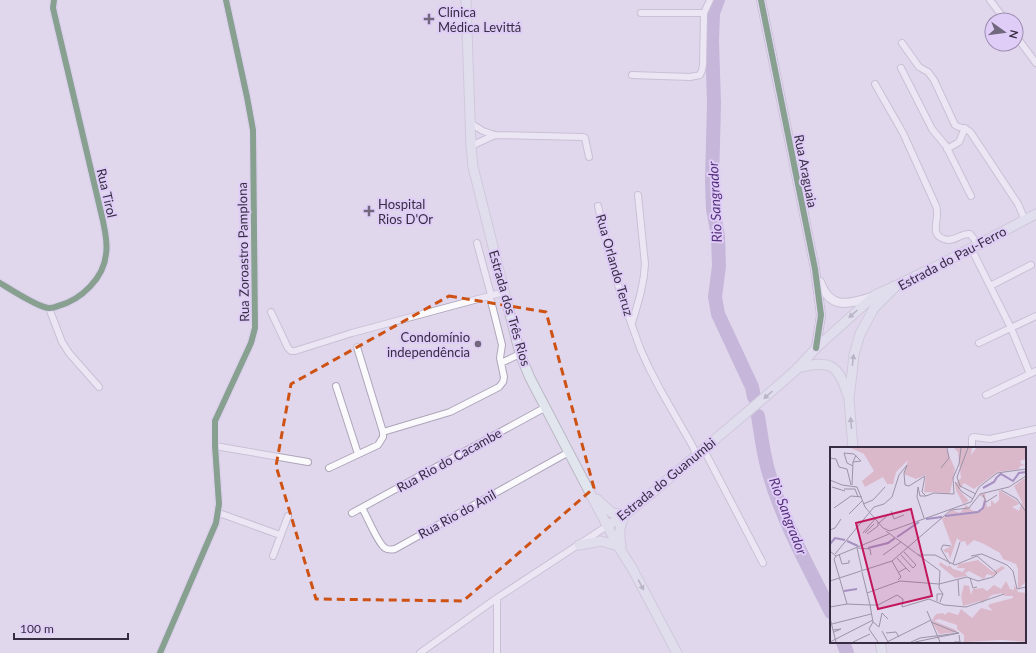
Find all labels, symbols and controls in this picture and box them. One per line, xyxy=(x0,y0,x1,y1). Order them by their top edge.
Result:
place label: Clínica Médica Levittá xyxy=(438,4,521,35)
north arrow xyxy=(984,12,1024,52)
marker: Clínica Médica Levittá xyxy=(423,13,435,25)
text: N xyxy=(1007,29,1022,40)
street label: Rua Araguaia xyxy=(791,133,821,209)
water label: Rio Sangrador xyxy=(704,161,725,243)
street label: Rua Tirol xyxy=(94,167,120,219)
street label: Rua Zoroastro Pamplona xyxy=(234,182,252,322)
place label: Hospital Rios D'Or xyxy=(378,196,433,227)
marker: Hospital Rios D'Or xyxy=(363,205,375,217)
street label: Rua Orlando Teruz xyxy=(593,212,637,318)
street label: Estrada do Pau-Ferro xyxy=(895,223,1009,293)
street label: Estrada dos Três Rios xyxy=(486,248,534,368)
one-way arrow xyxy=(848,310,859,319)
place label: Condomínio independência xyxy=(387,329,470,360)
marker: Condomínio independência xyxy=(473,339,483,349)
one-way arrow xyxy=(850,354,856,366)
one-way arrow xyxy=(763,390,773,399)
one-way arrow xyxy=(847,417,854,429)
street label: Rua Rio do Cacambe xyxy=(394,424,504,495)
street label: Estrada do Guanumbi xyxy=(613,434,719,524)
inset map xyxy=(830,447,1026,643)
water label: Rio Sangrador xyxy=(766,475,811,557)
street label: Rua Rio do Anil xyxy=(415,486,499,542)
one-way arrow xyxy=(638,579,645,591)
scale bar xyxy=(14,615,128,641)
text: 100 m xyxy=(20,621,54,636)

